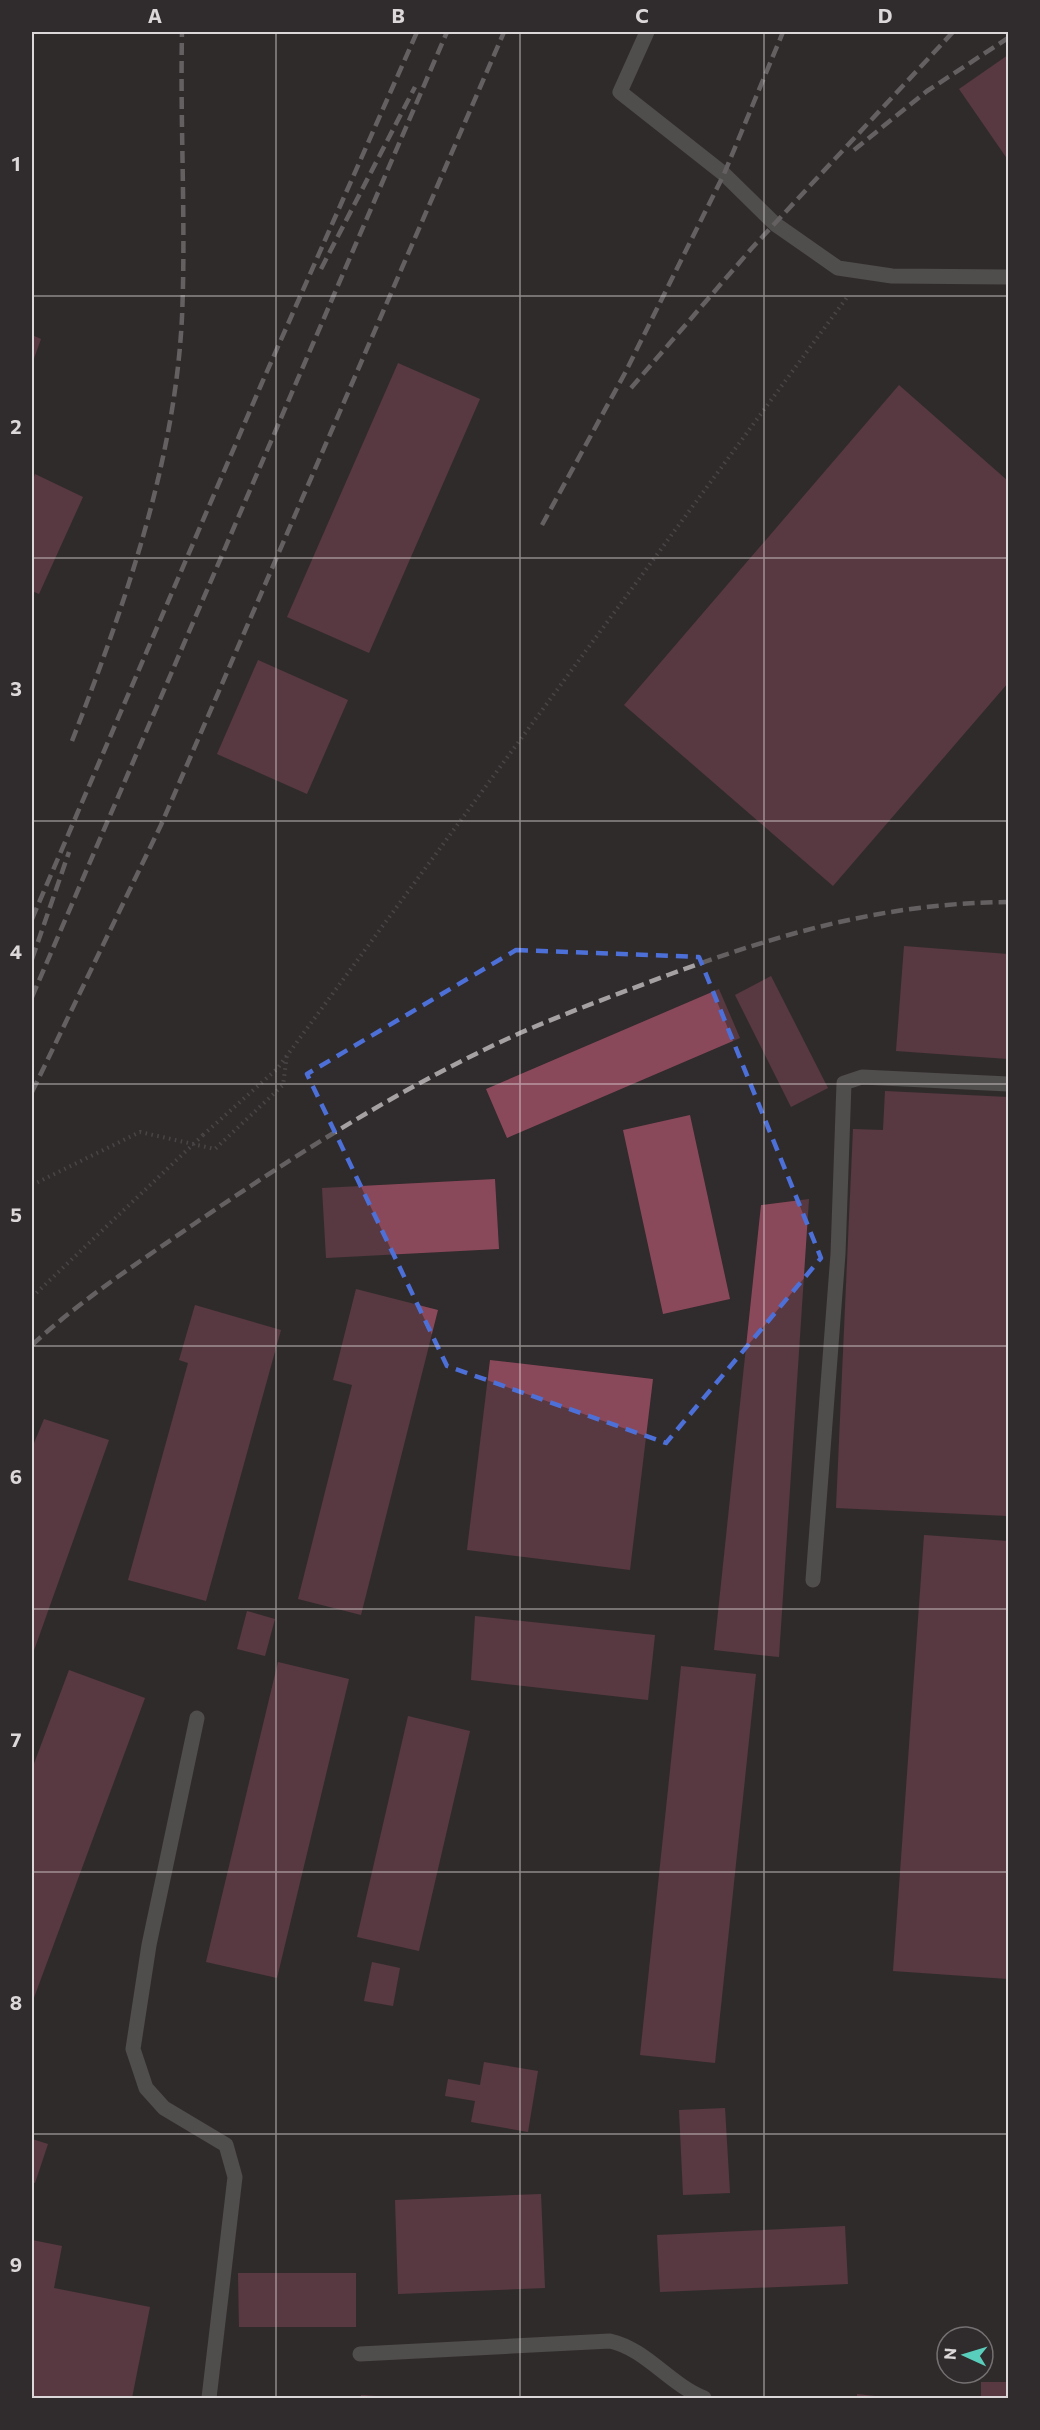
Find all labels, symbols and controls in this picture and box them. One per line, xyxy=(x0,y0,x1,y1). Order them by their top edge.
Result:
text: A xyxy=(148,3,162,27)
text: B xyxy=(391,3,405,27)
text: C xyxy=(635,3,649,27)
text: D xyxy=(878,3,892,27)
text: 1 xyxy=(11,151,21,175)
text: 2 xyxy=(10,414,22,438)
text: 3 xyxy=(10,676,22,700)
text: 4 xyxy=(10,939,22,963)
text: 5 xyxy=(10,1202,22,1226)
text: 6 xyxy=(10,1464,22,1488)
text: 7 xyxy=(11,1727,22,1751)
text: 8 xyxy=(10,1990,22,2014)
text: 9 xyxy=(10,2252,22,2276)
north arrow xyxy=(935,2325,995,2385)
text: N xyxy=(940,2347,959,2361)

